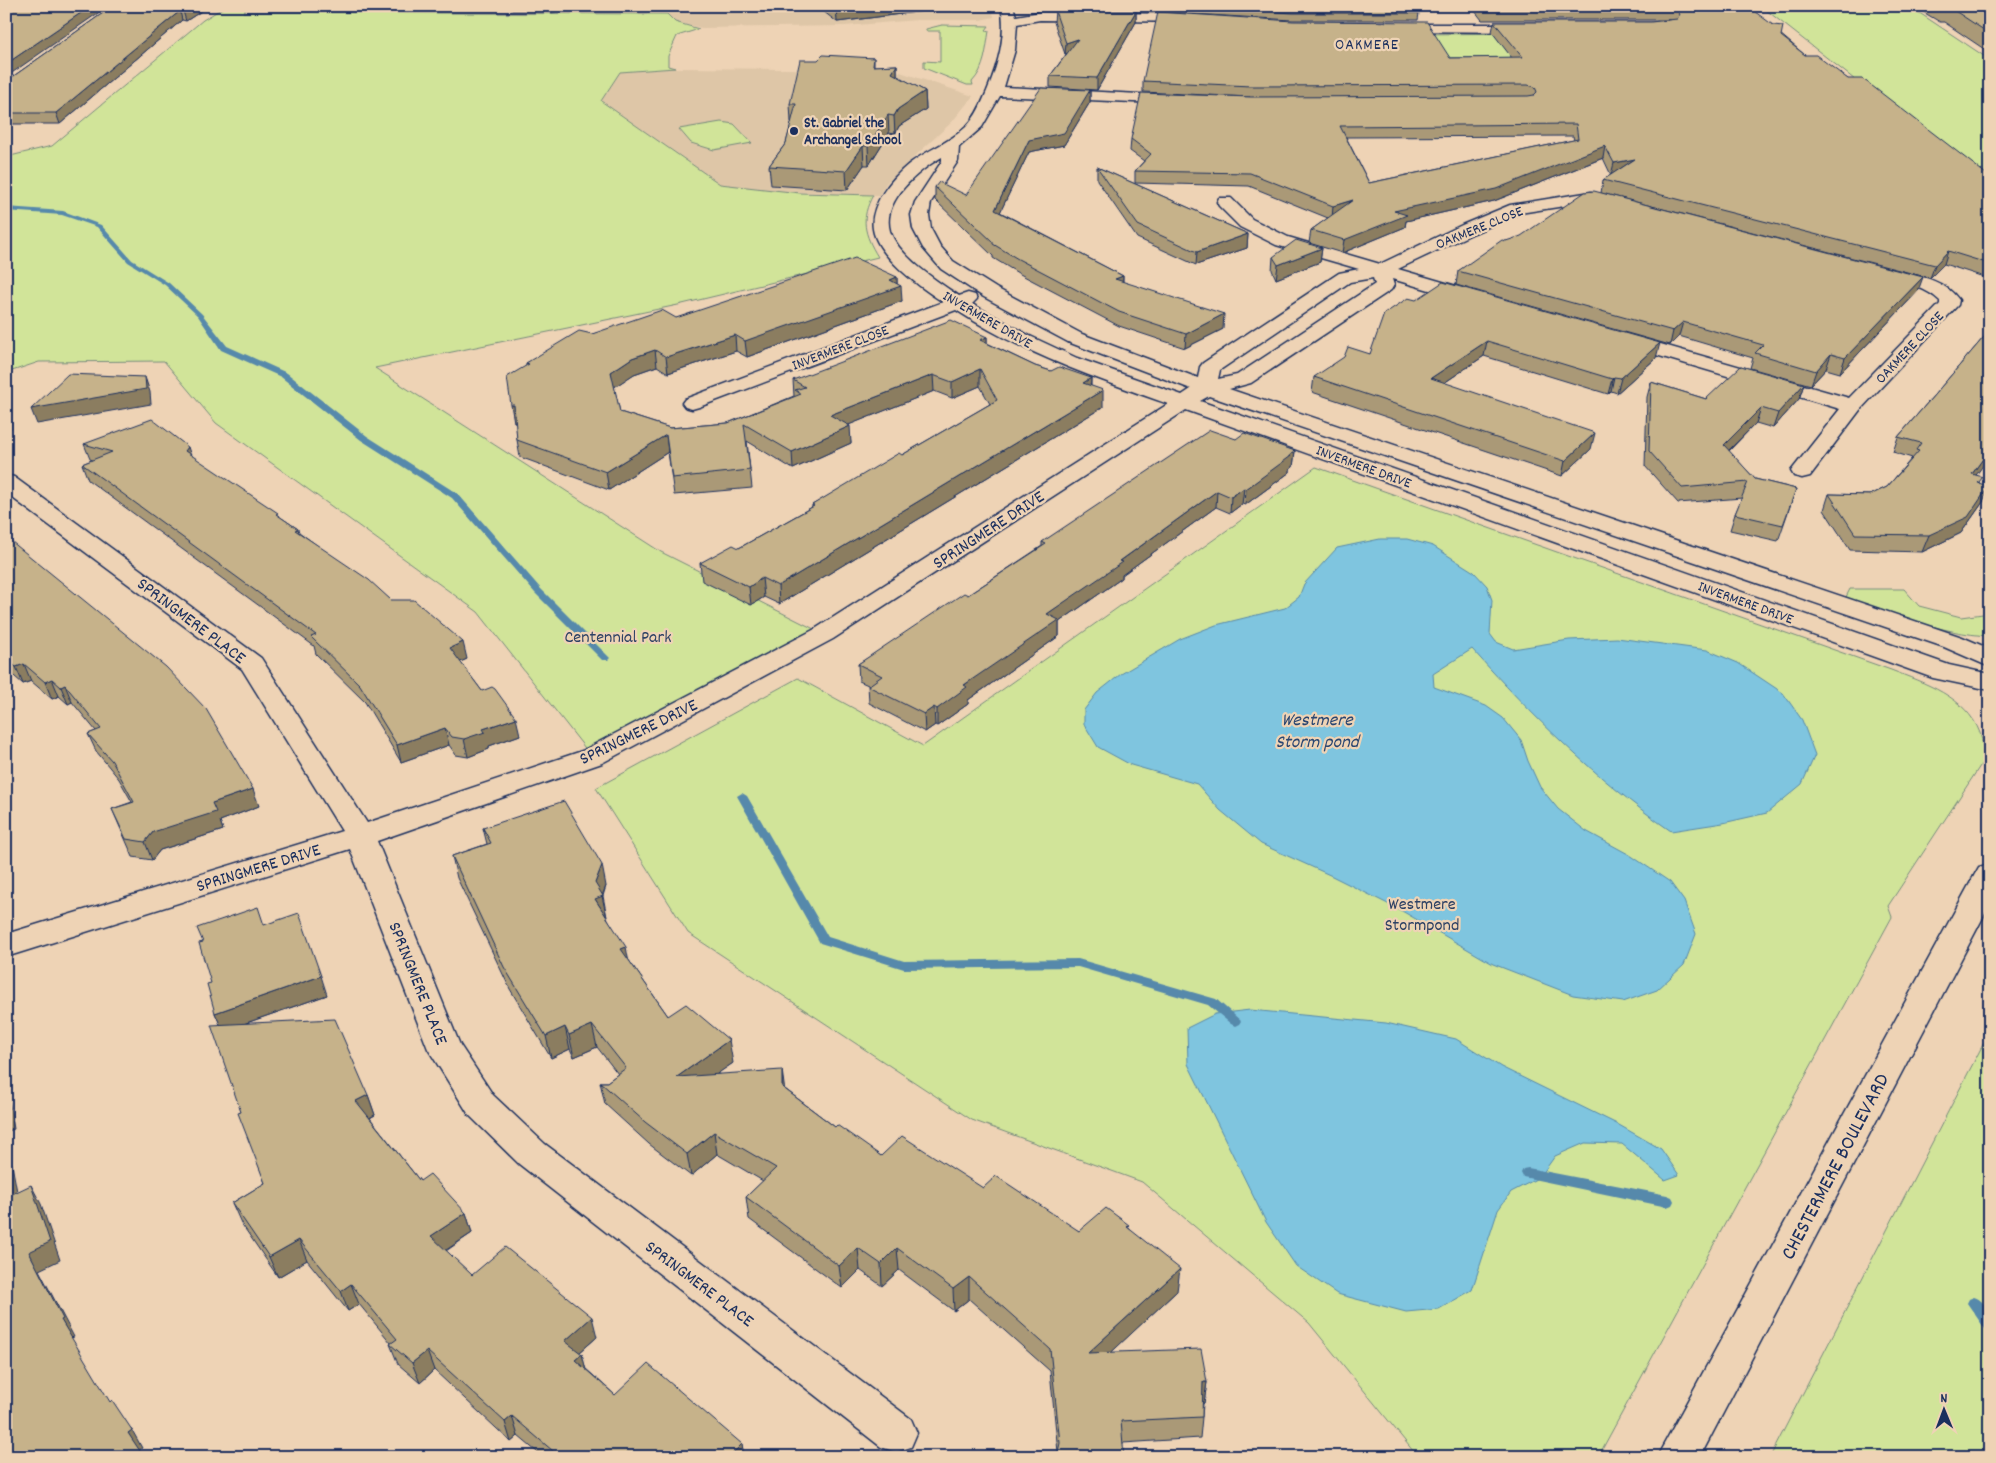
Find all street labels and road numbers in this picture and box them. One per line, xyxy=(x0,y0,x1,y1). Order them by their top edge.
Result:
street label: OAKMERE CLOSE xyxy=(1433,201,1527,256)
street label: INVERMERE DRIVE xyxy=(938,286,1036,355)
street label: OAKMERE CLOSE xyxy=(1871,307,1950,390)
street label: INVERMERE CLOSE xyxy=(789,320,893,377)
street label: INVERMERE DRIVE xyxy=(1312,440,1414,495)
street label: SPRINGMERE DRIVE xyxy=(929,486,1050,577)
street label: SPRINGMERE PLACE xyxy=(131,573,250,671)
street label: INVERMERE DRIVE xyxy=(1694,576,1796,631)
street label: SPRINGMERE DRIVE xyxy=(576,694,702,773)
street label: SPRINGMERE DRIVE xyxy=(194,839,324,900)
street label: SPRINGMERE PLACE xyxy=(381,919,453,1049)
street label: CHESTERMERE BOULEVARD xyxy=(1775,1069,1899,1266)
street label: SPRINGMERE PLACE xyxy=(639,1236,758,1334)

